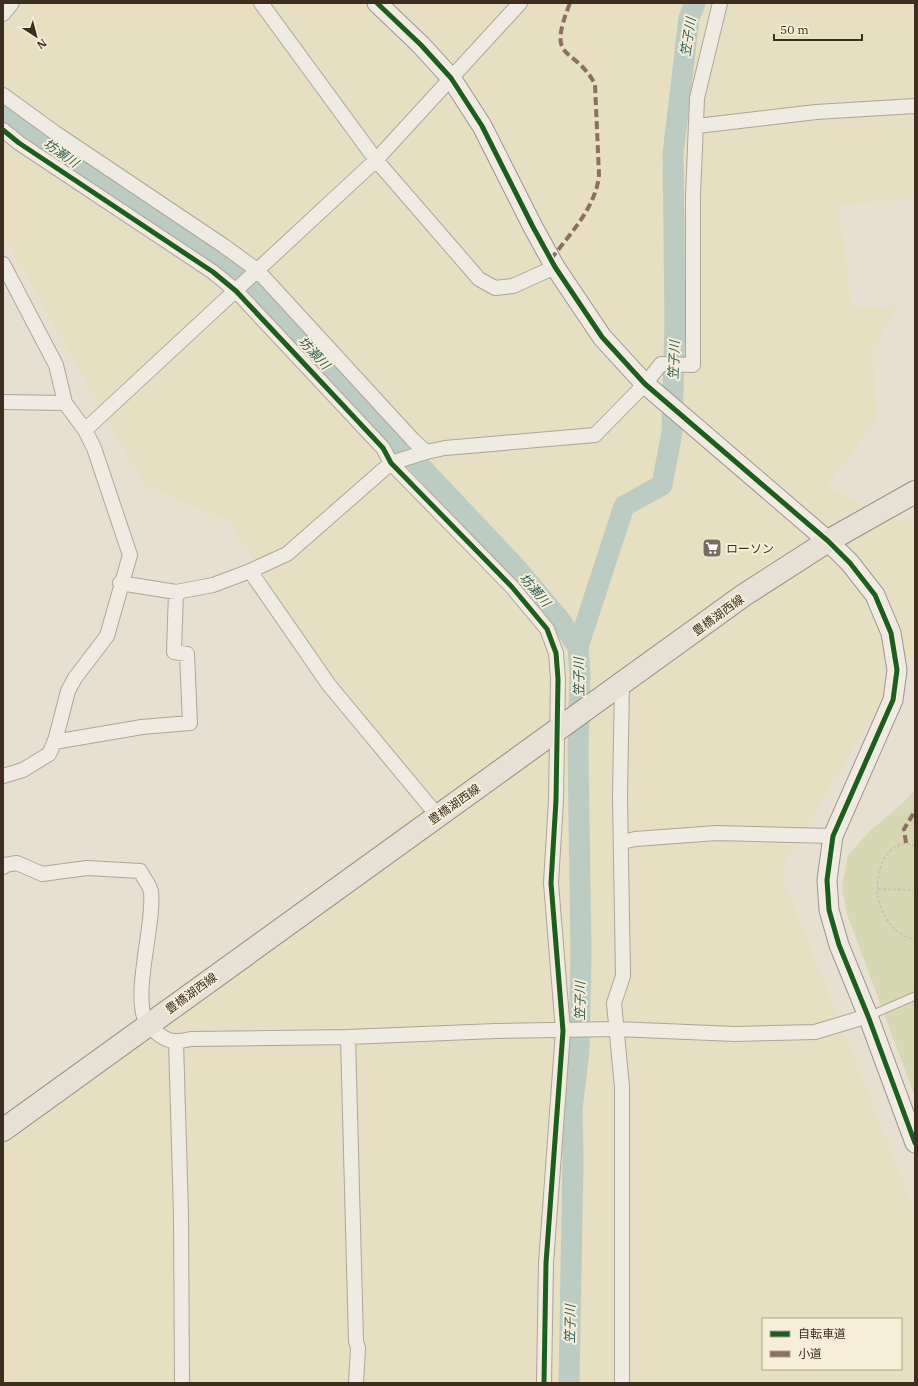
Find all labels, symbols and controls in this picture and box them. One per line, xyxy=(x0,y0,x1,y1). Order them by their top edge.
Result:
water label: 笠子川 xyxy=(677,14,700,58)
north arrow xyxy=(16,16,56,56)
scale bar xyxy=(774,16,862,42)
text: 50 m xyxy=(780,22,809,37)
text: N xyxy=(34,36,50,52)
water label: 坊瀬川 xyxy=(40,135,83,172)
water label: 坊瀬川 xyxy=(294,333,335,375)
water label: 笠子川 xyxy=(665,338,683,380)
supermarket icon: ローソン xyxy=(701,537,723,559)
place label: ローソン xyxy=(726,541,774,556)
water label: 坊瀬川 xyxy=(516,570,556,612)
street label: 豊橋湖西線 xyxy=(689,591,747,639)
water label: 笠子川 xyxy=(570,655,588,697)
street label: 豊橋湖西線 xyxy=(425,781,483,827)
street label: 豊橋湖西線 xyxy=(162,969,220,1017)
water label: 笠子川 xyxy=(571,979,589,1021)
water label: 笠子川 xyxy=(561,1302,579,1344)
legend xyxy=(762,1318,902,1370)
text: 自転車道 xyxy=(798,1326,846,1341)
text: 小道 xyxy=(798,1346,822,1361)

